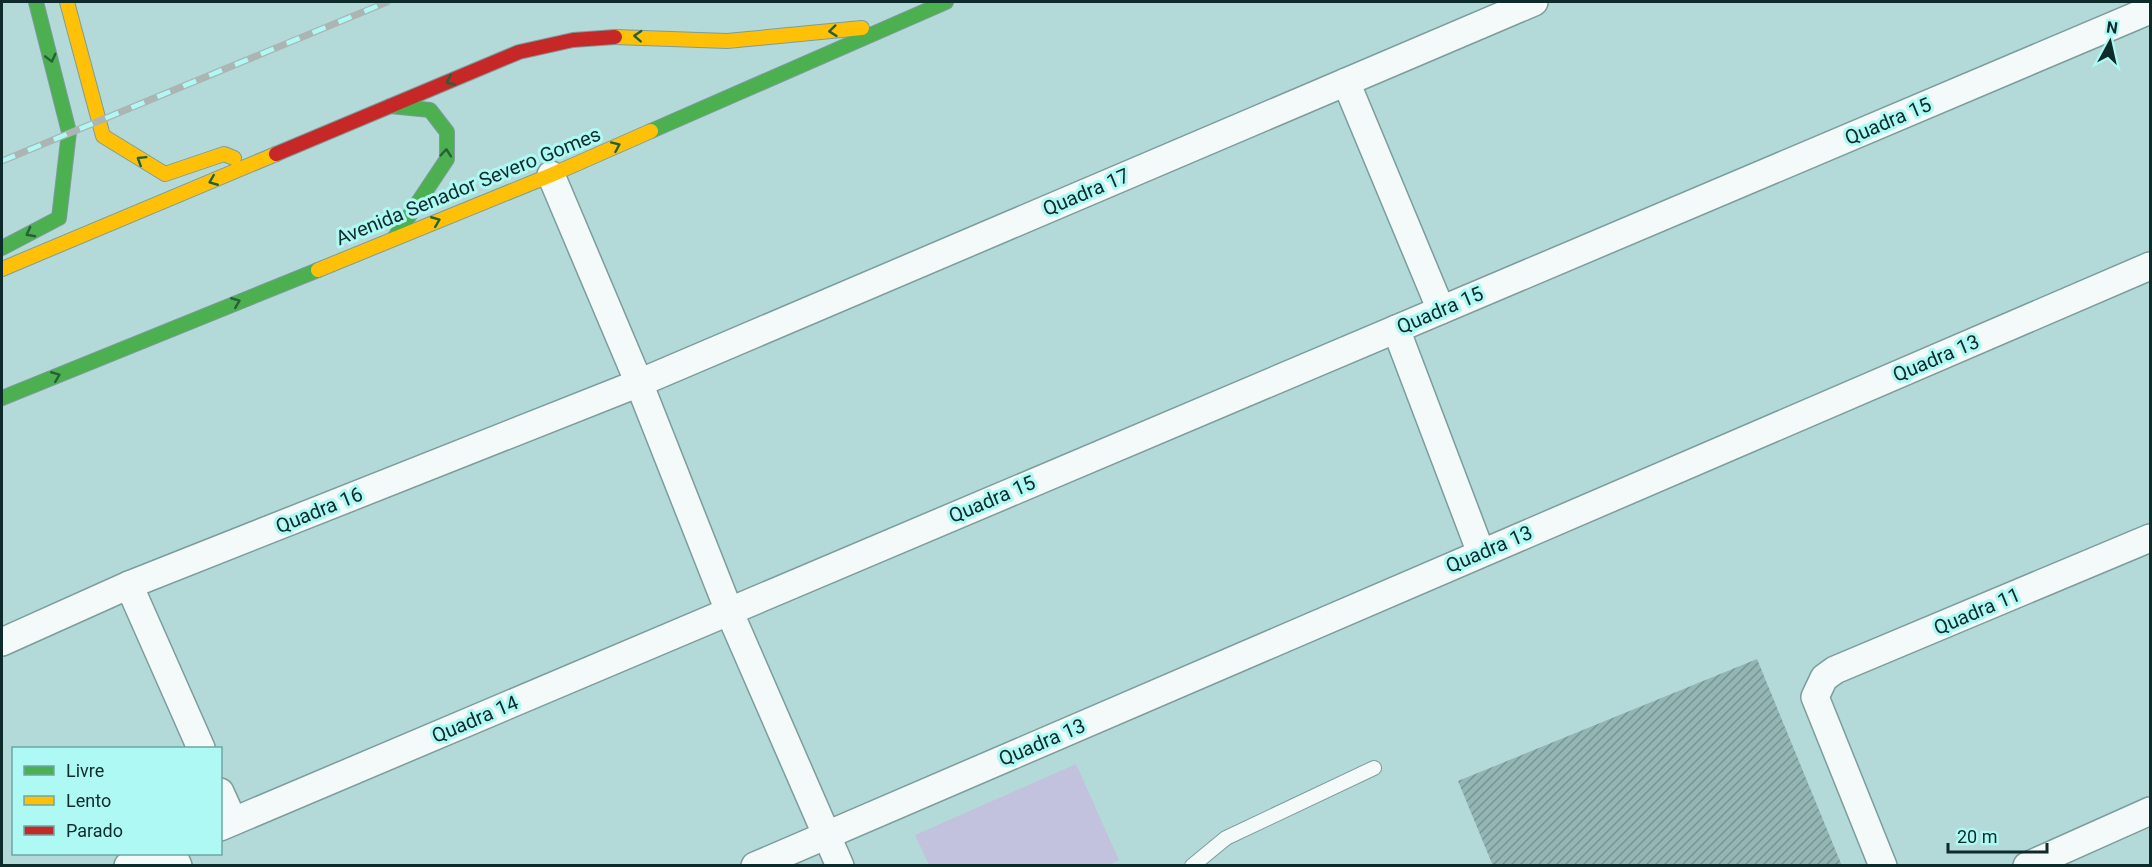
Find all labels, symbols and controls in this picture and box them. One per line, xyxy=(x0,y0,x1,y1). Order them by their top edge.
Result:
north arrow xyxy=(2080,12,2140,72)
text: N xyxy=(2105,17,2119,38)
one-way arrow xyxy=(828,24,837,37)
one-way arrow xyxy=(634,30,643,43)
one-way arrow xyxy=(43,53,56,63)
one-way arrow xyxy=(446,74,457,86)
street label: Quadra 15 xyxy=(1841,92,1935,150)
street label: Avenida Senador Severo Gomes xyxy=(332,122,604,250)
one-way arrow xyxy=(610,141,621,153)
one-way arrow xyxy=(439,148,452,157)
one-way arrow xyxy=(137,155,147,167)
street label: Quadra 17 xyxy=(1039,163,1133,221)
one-way arrow xyxy=(208,174,219,186)
one-way arrow xyxy=(430,216,441,228)
one-way arrow xyxy=(26,226,37,237)
street label: Quadra 15 xyxy=(1393,281,1487,339)
one-way arrow xyxy=(230,297,241,309)
street label: Quadra 13 xyxy=(1889,329,1983,387)
one-way arrow xyxy=(49,371,60,383)
street label: Quadra 15 xyxy=(945,470,1039,528)
street label: Quadra 16 xyxy=(272,482,366,538)
street label: Quadra 13 xyxy=(1442,520,1536,578)
street label: Quadra 11 xyxy=(1930,582,2024,640)
street label: Quadra 14 xyxy=(428,690,522,748)
street label: Quadra 13 xyxy=(995,713,1089,771)
legend xyxy=(12,747,222,855)
text: Livre xyxy=(66,760,104,781)
text: Lento xyxy=(66,790,111,811)
scale bar xyxy=(1948,816,2047,854)
text: Parado xyxy=(66,820,123,841)
text: 20 m xyxy=(1957,826,1997,847)

